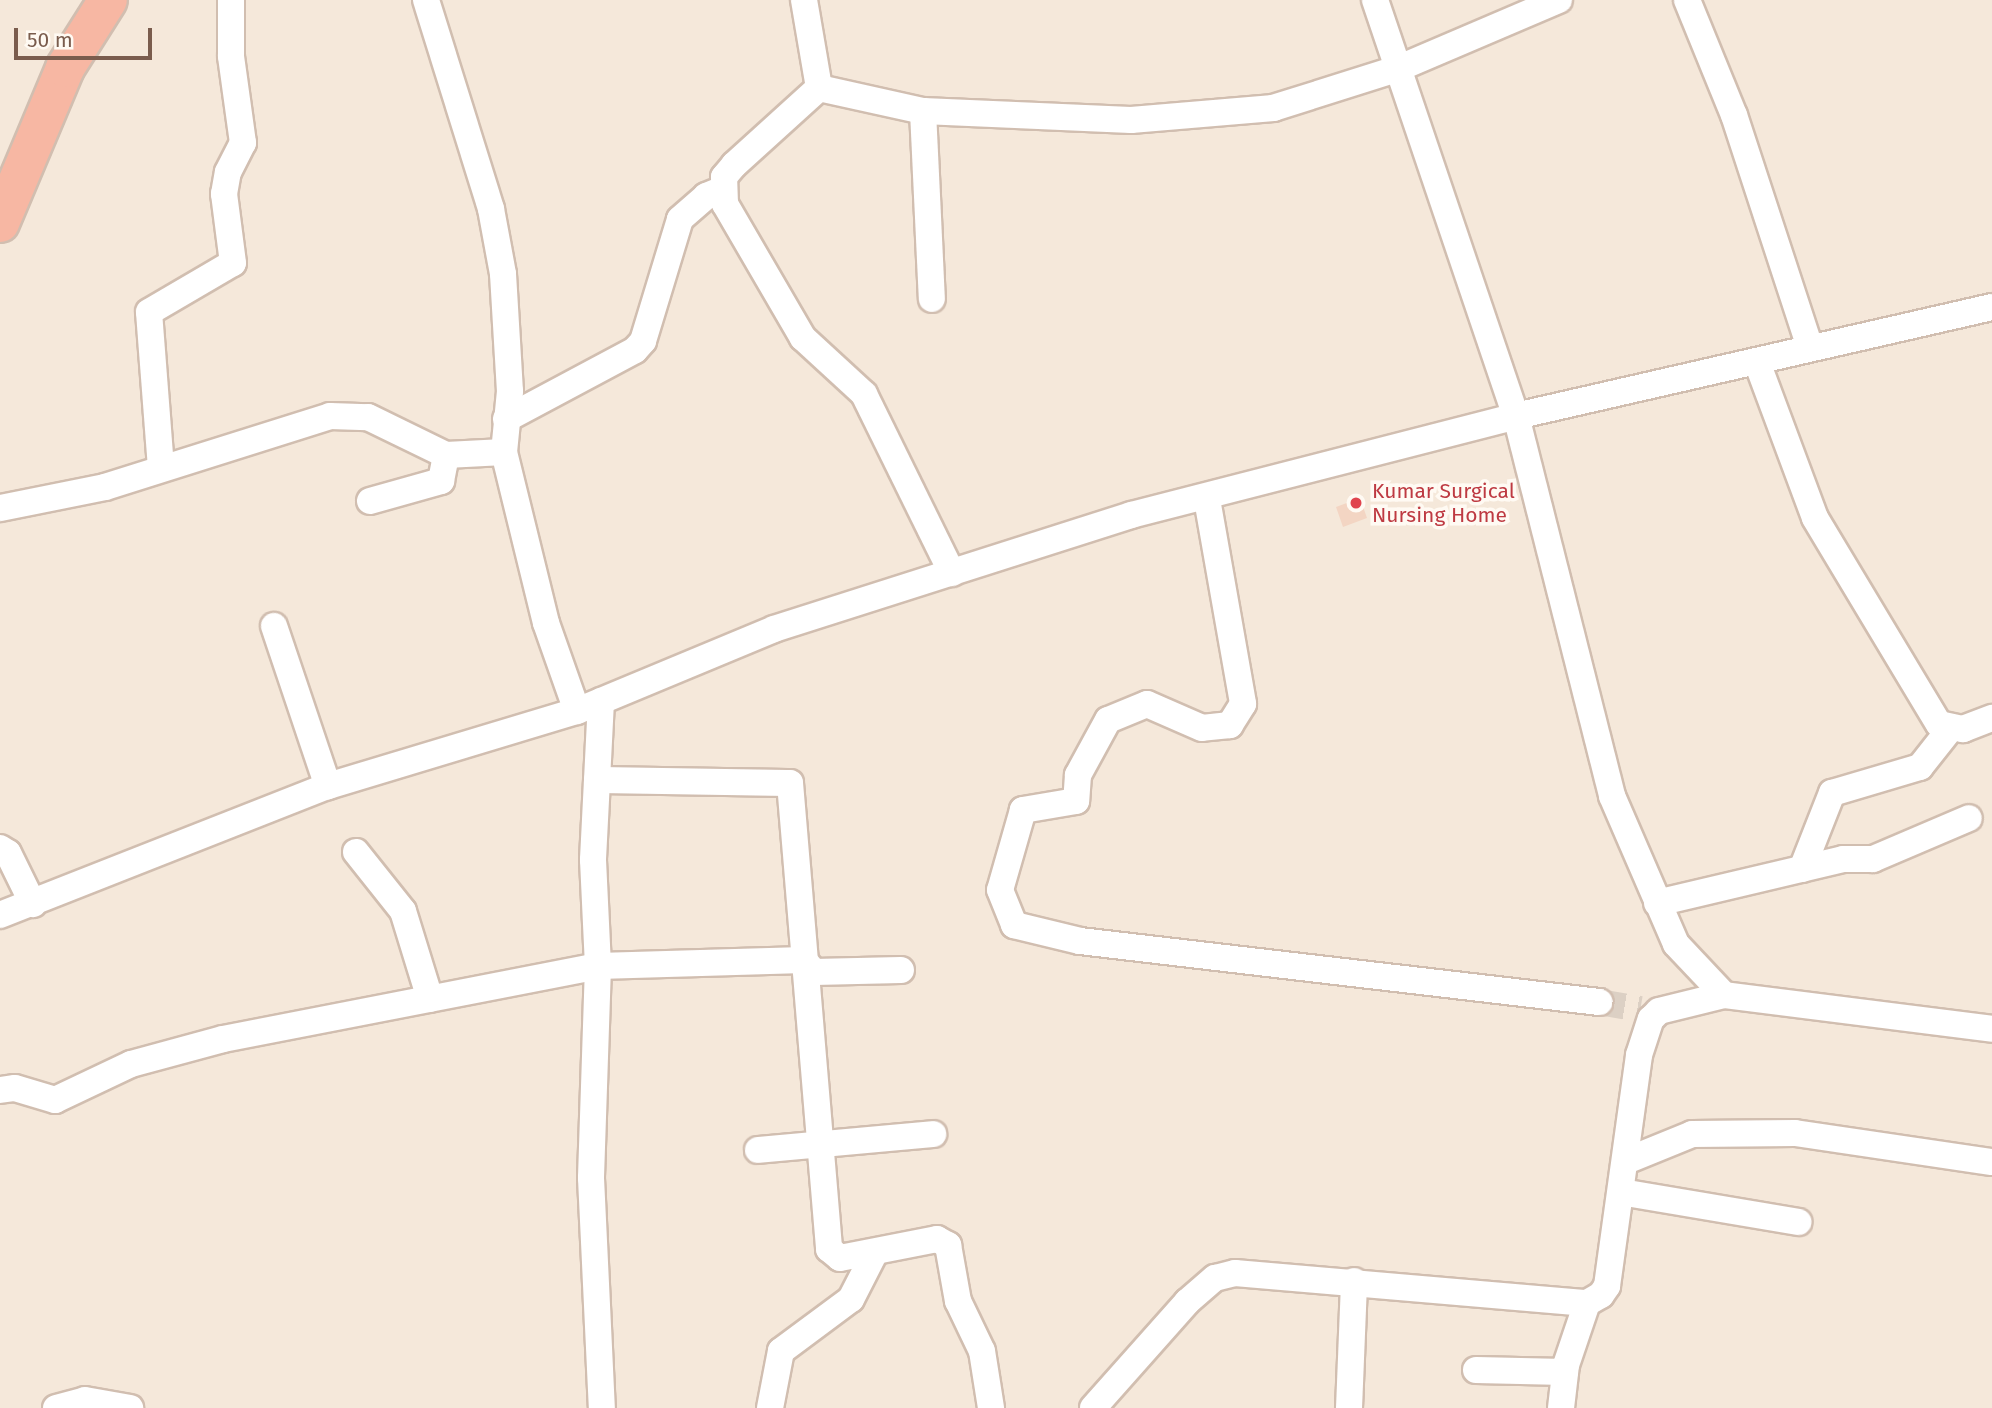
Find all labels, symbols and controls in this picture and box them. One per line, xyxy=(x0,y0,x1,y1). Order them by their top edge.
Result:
scale bar xyxy=(18,14,156,58)
text: 50 m xyxy=(27,27,73,53)
place label: Kumar Surgical Nursing Home xyxy=(1372,478,1515,528)
marker: Kumar Surgical Nursing Home xyxy=(1346,493,1366,513)

